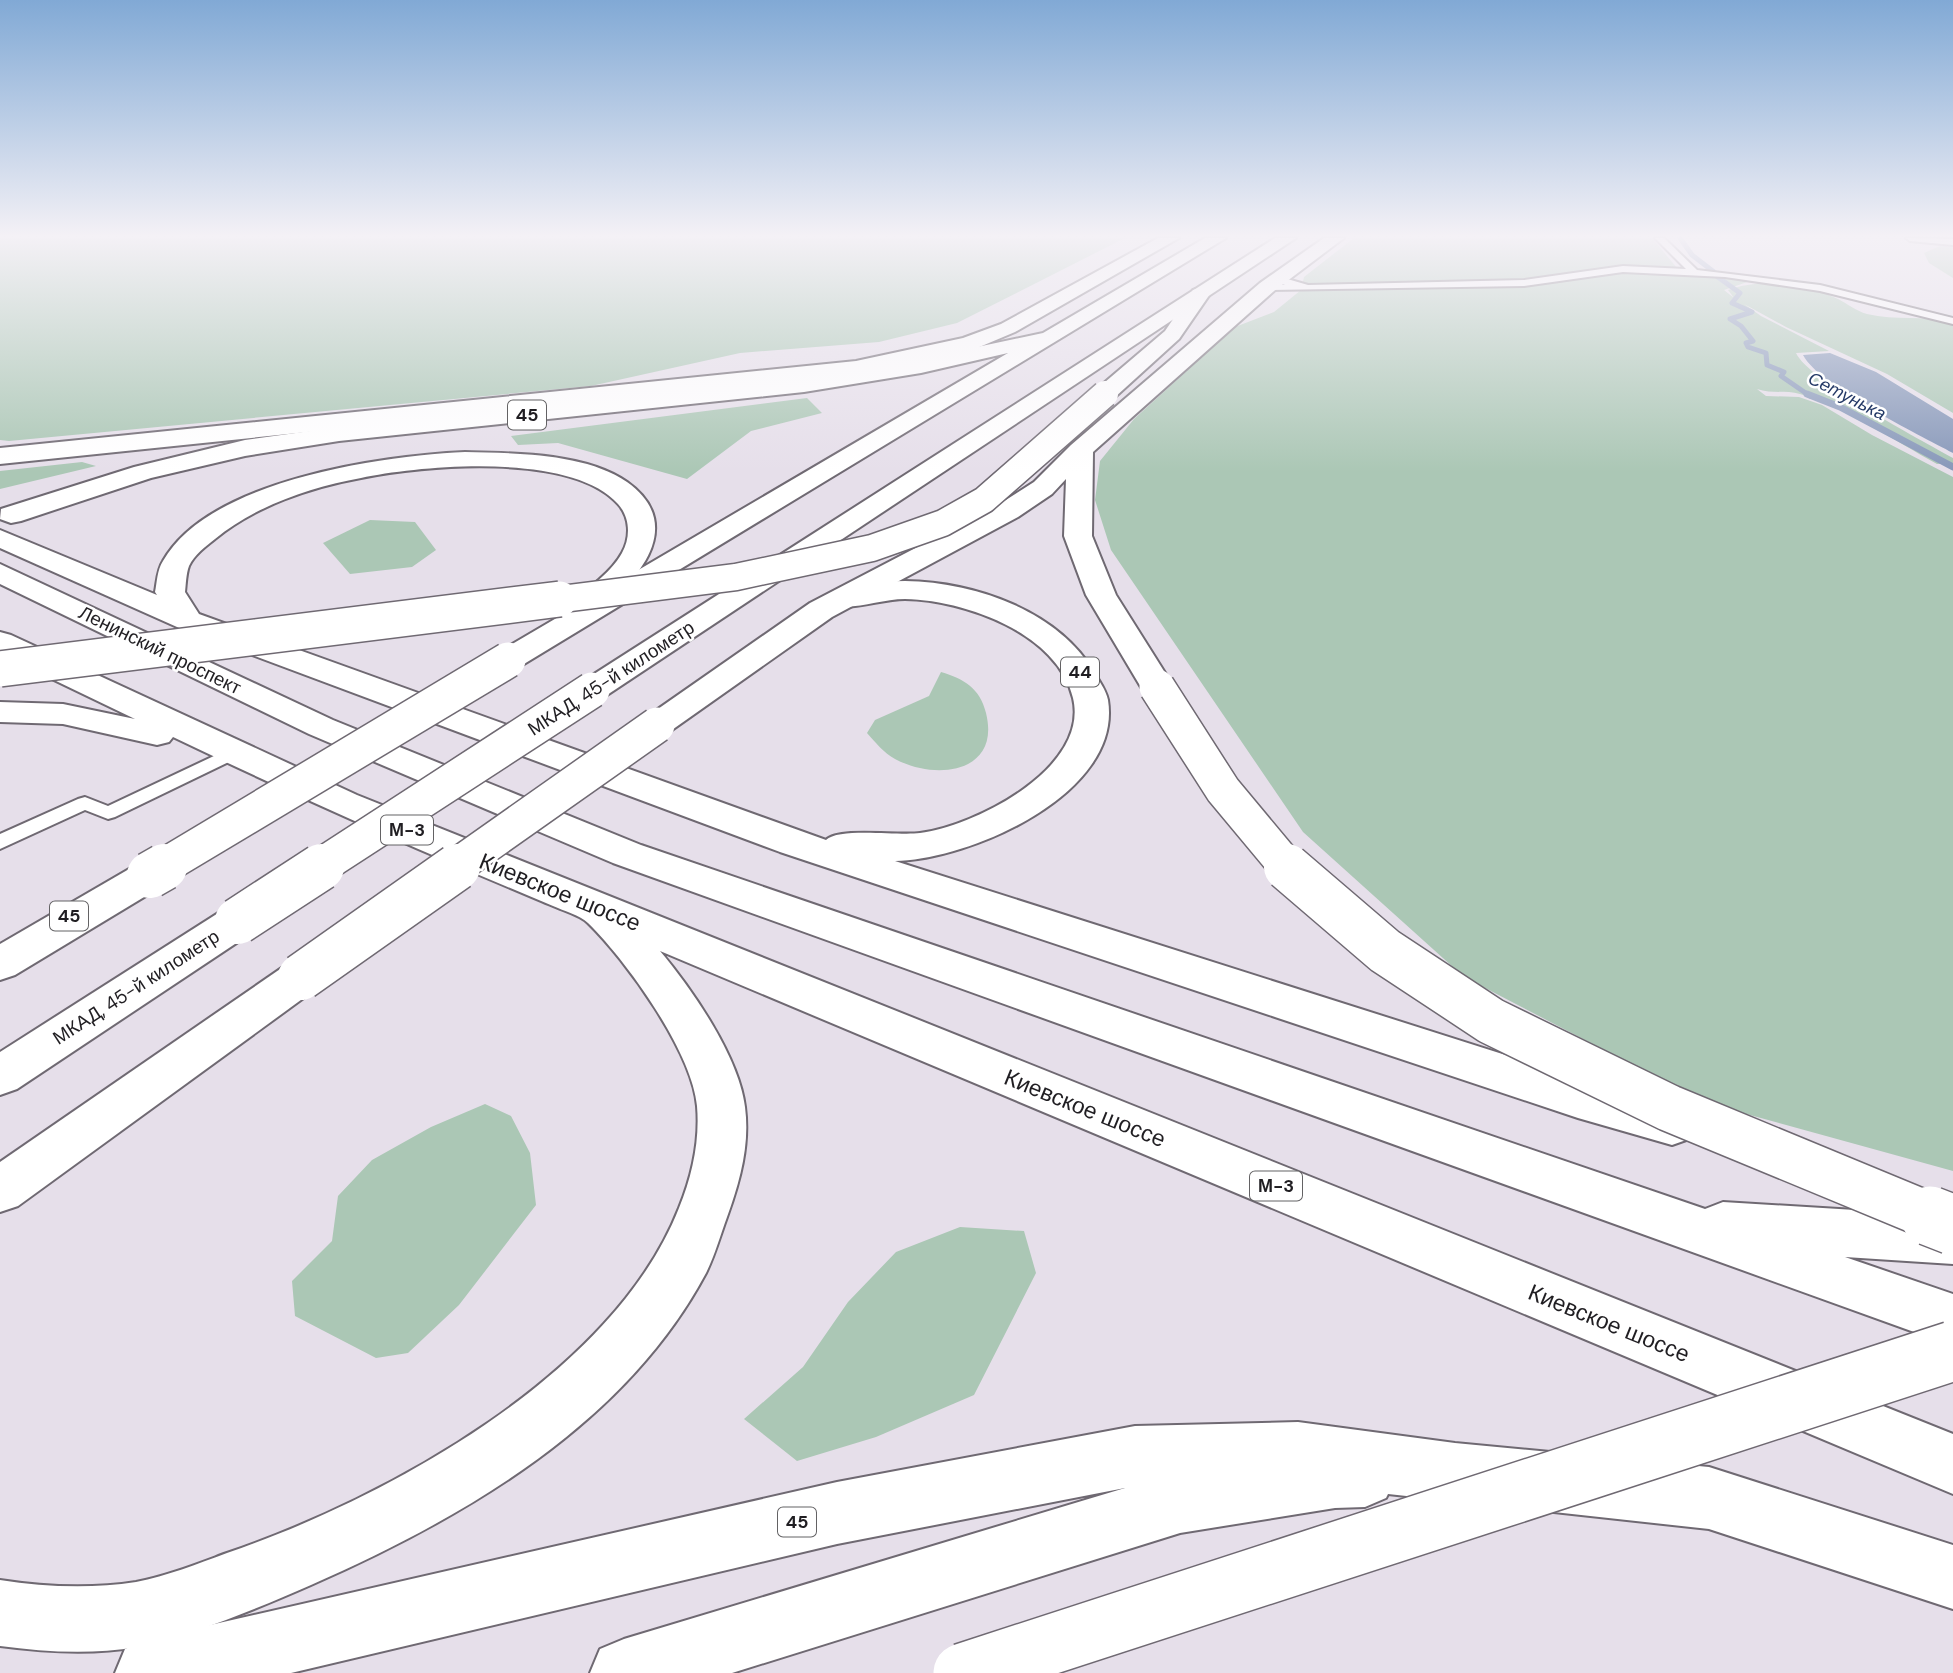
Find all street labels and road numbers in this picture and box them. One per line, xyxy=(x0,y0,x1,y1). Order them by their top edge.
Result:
road number: 45 xyxy=(508,400,546,430)
street label: Ленинский проспект xyxy=(75,600,246,700)
street label: МКАД, 45-й километр xyxy=(523,615,699,741)
road number: 44 xyxy=(1061,658,1099,686)
road number: М-3 xyxy=(381,816,433,844)
street label: Киевское шоссе xyxy=(475,846,645,938)
road number: 45 xyxy=(50,902,88,931)
street label: МКАД, 45-й километр xyxy=(48,924,224,1050)
street label: Киевское шоссе xyxy=(1000,1062,1170,1154)
road number: М-3 xyxy=(1250,1171,1302,1200)
street label: Киевское шоссе xyxy=(1524,1277,1694,1369)
road number: 45 xyxy=(778,1507,816,1536)

